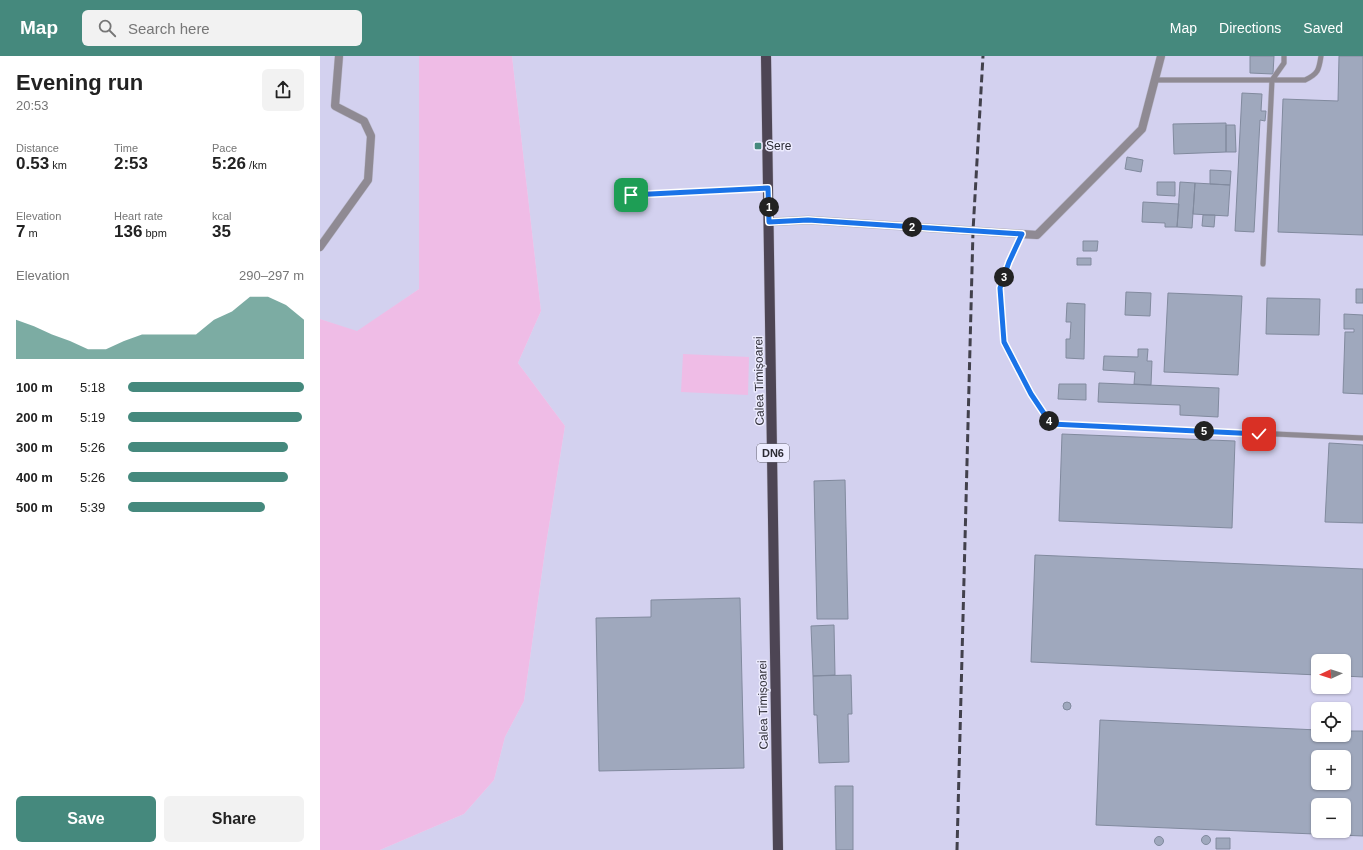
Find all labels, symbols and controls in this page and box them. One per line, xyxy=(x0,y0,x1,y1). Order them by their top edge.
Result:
search box xyxy=(82,10,362,46)
text: Map xyxy=(20,17,58,38)
icon: search xyxy=(96,17,118,39)
text: Search here xyxy=(128,20,210,37)
text: Map xyxy=(1170,20,1197,36)
text: Directions xyxy=(1219,20,1281,36)
text: Saved xyxy=(1303,20,1343,36)
button: share xyxy=(262,69,304,111)
text: Evening run xyxy=(16,70,143,95)
text: 20:53 xyxy=(16,98,49,113)
place label: Sere xyxy=(766,139,792,153)
marker: Sere xyxy=(753,141,763,151)
text: Distance xyxy=(16,142,59,154)
text: Time xyxy=(114,142,138,154)
text: Pace xyxy=(212,142,237,154)
text: 0.53 xyxy=(16,154,49,173)
text: 2:53 xyxy=(114,154,148,173)
text: 5:26 xyxy=(212,154,246,173)
text: km xyxy=(49,159,67,171)
text: /km xyxy=(246,159,267,171)
pin xyxy=(614,178,648,212)
icon: arrive xyxy=(620,184,642,206)
pin: 1 xyxy=(759,197,779,217)
text: 1 xyxy=(766,201,772,213)
text: Elevation xyxy=(16,210,61,222)
text: Heart rate xyxy=(114,210,163,222)
text: kcal xyxy=(212,210,232,222)
pin: 2 xyxy=(902,217,922,237)
text: 2 xyxy=(909,221,915,233)
text: 7 xyxy=(16,222,25,241)
text: 136 xyxy=(114,222,142,241)
text: 35 xyxy=(212,222,231,241)
text: m xyxy=(25,227,38,239)
text: bpm xyxy=(142,227,167,239)
pin: 3 xyxy=(994,267,1014,287)
text: Elevation xyxy=(16,268,69,283)
text: 290–297 m xyxy=(239,268,304,283)
text: 3 xyxy=(1001,271,1007,283)
street label: Calea Timișoarei xyxy=(751,336,767,426)
text: 100 m xyxy=(16,380,53,395)
text: 5:18 xyxy=(80,380,105,395)
text: 200 m xyxy=(16,410,53,425)
text: 5:19 xyxy=(80,410,105,425)
pin: 4 xyxy=(1039,411,1059,431)
text: 4 xyxy=(1046,415,1052,427)
pin xyxy=(1242,417,1276,451)
pin: 5 xyxy=(1194,421,1214,441)
icon: check xyxy=(1248,423,1270,445)
text: 5 xyxy=(1201,425,1207,437)
text: 300 m xyxy=(16,440,53,455)
text: 5:26 xyxy=(80,440,105,455)
road number: DN6 xyxy=(757,444,789,462)
text: 400 m xyxy=(16,470,53,485)
text: 5:26 xyxy=(80,470,105,485)
text: 500 m xyxy=(16,500,53,515)
text: 5:39 xyxy=(80,500,105,515)
north arrow xyxy=(1311,654,1351,694)
map controls xyxy=(1311,654,1351,838)
street label: Calea Timișoarei xyxy=(755,660,771,750)
button: locate xyxy=(1311,702,1351,742)
button: + xyxy=(1311,750,1351,790)
button: Save xyxy=(16,796,156,842)
button: Share xyxy=(164,796,304,842)
button: − xyxy=(1311,798,1351,838)

